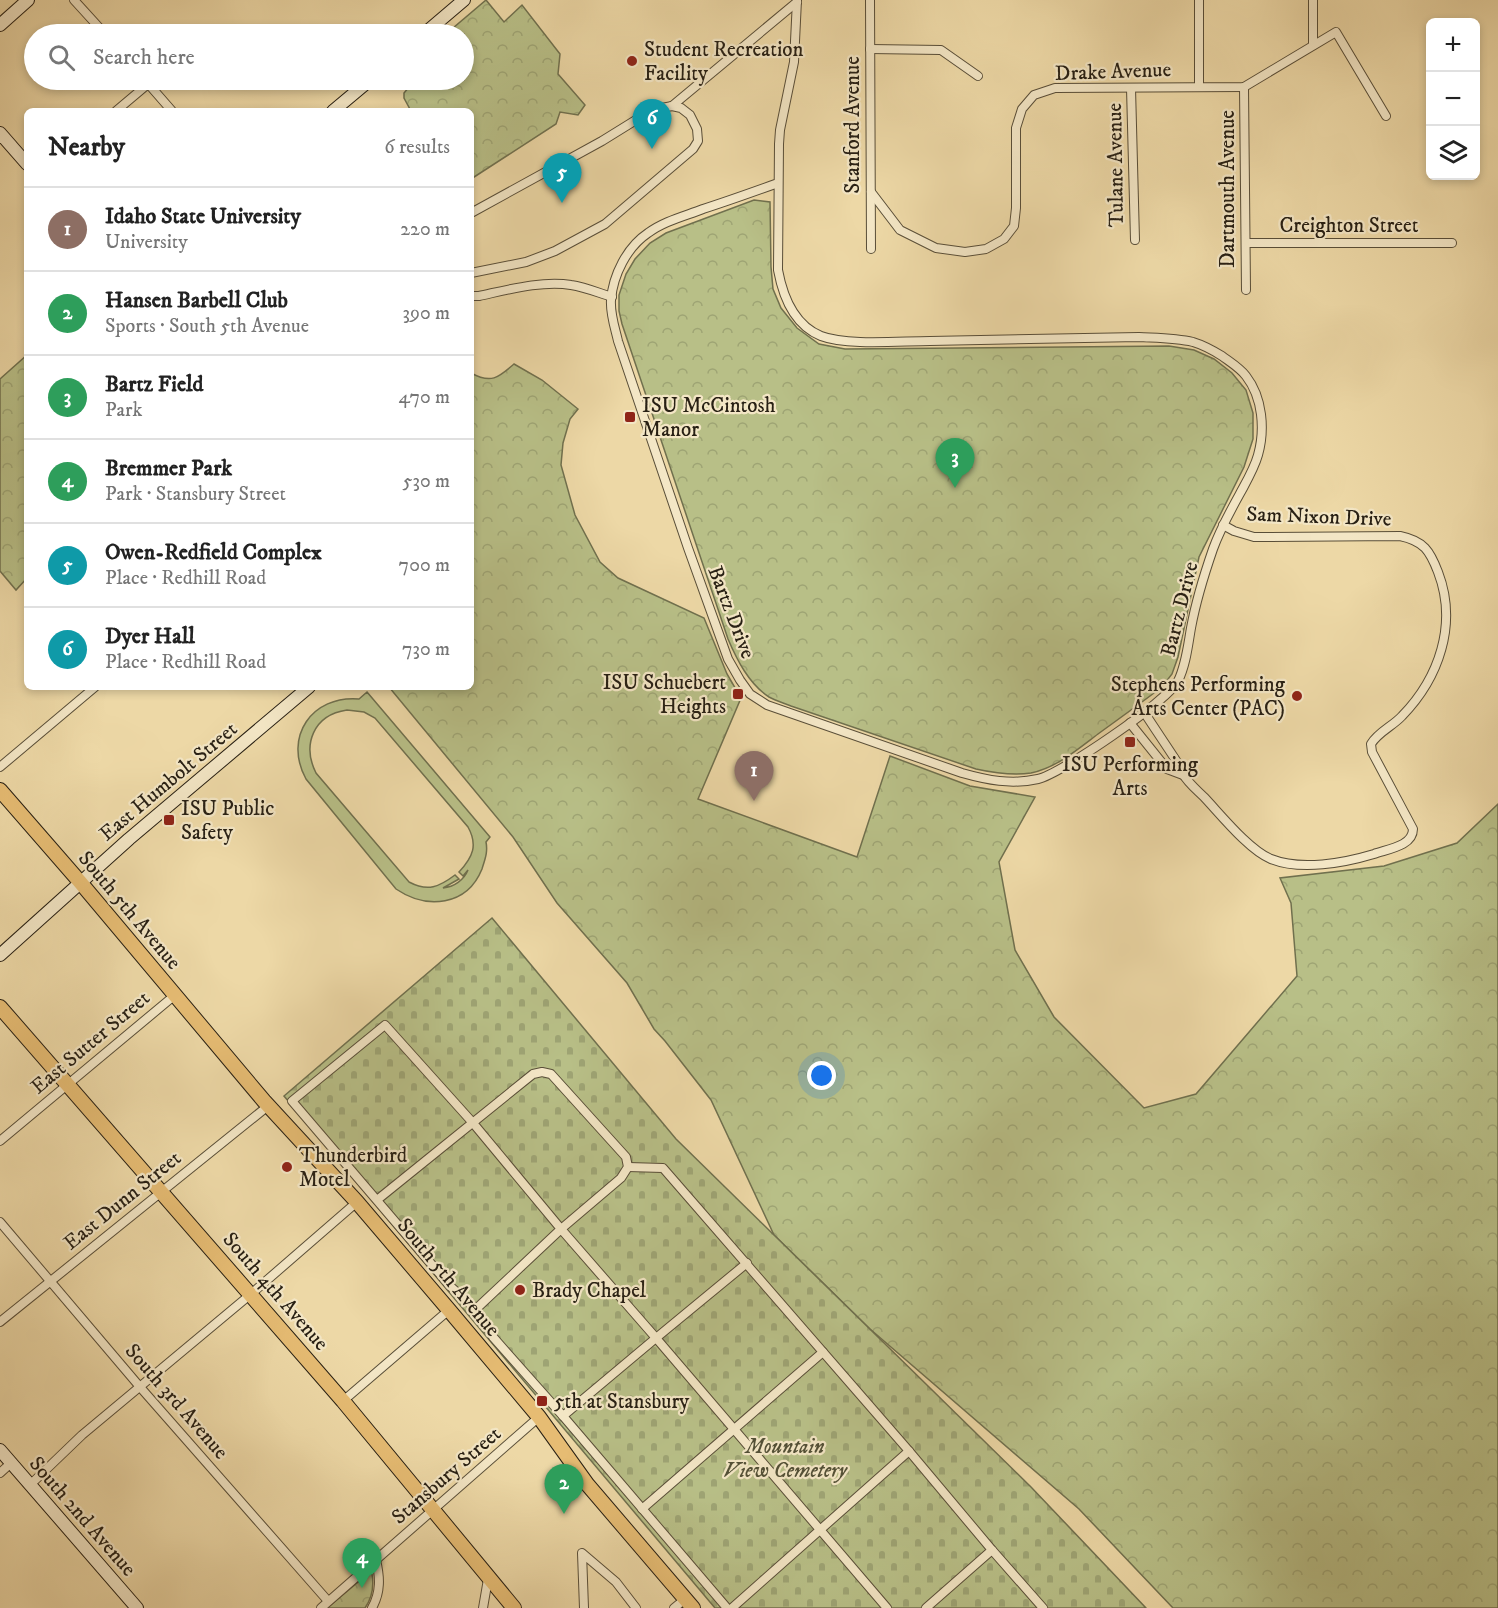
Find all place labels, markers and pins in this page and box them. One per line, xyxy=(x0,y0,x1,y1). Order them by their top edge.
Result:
place label: Student Recreation Facility xyxy=(644,37,804,87)
marker: Student Recreation Facility xyxy=(625,54,639,68)
pin: 6 xyxy=(632,100,672,149)
pin: 5 xyxy=(542,154,582,203)
place label: ISU McCintosh Manor xyxy=(642,393,775,443)
marker: ISU McCintosh Manor xyxy=(623,410,637,424)
pin: 3 xyxy=(936,438,974,488)
place label: ISU Schuebert Heights xyxy=(603,670,726,720)
place label: Stephens Performing Arts Center (PAC) xyxy=(1111,672,1286,722)
marker: ISU Schuebert Heights xyxy=(731,687,745,701)
marker: Stephens Performing Arts Center (PAC) xyxy=(1290,689,1304,703)
marker: ISU Performing Arts xyxy=(1123,735,1137,749)
pin: 1 xyxy=(734,752,774,801)
place label: ISU Performing Arts xyxy=(1062,752,1199,802)
place label: ISU Public Safety xyxy=(181,796,274,846)
marker: ISU Public Safety xyxy=(162,813,176,827)
place label: Thunderbird Motel xyxy=(299,1143,408,1193)
marker: Thunderbird Motel xyxy=(280,1160,294,1174)
place label: Brady Chapel xyxy=(532,1278,647,1304)
marker: Brady Chapel xyxy=(513,1283,527,1297)
place label: 5th at Stansbury xyxy=(554,1389,690,1415)
marker: 5th at Stansbury xyxy=(535,1394,549,1408)
pin: 2 xyxy=(544,1464,584,1514)
pin: 4 xyxy=(342,1538,382,1588)

